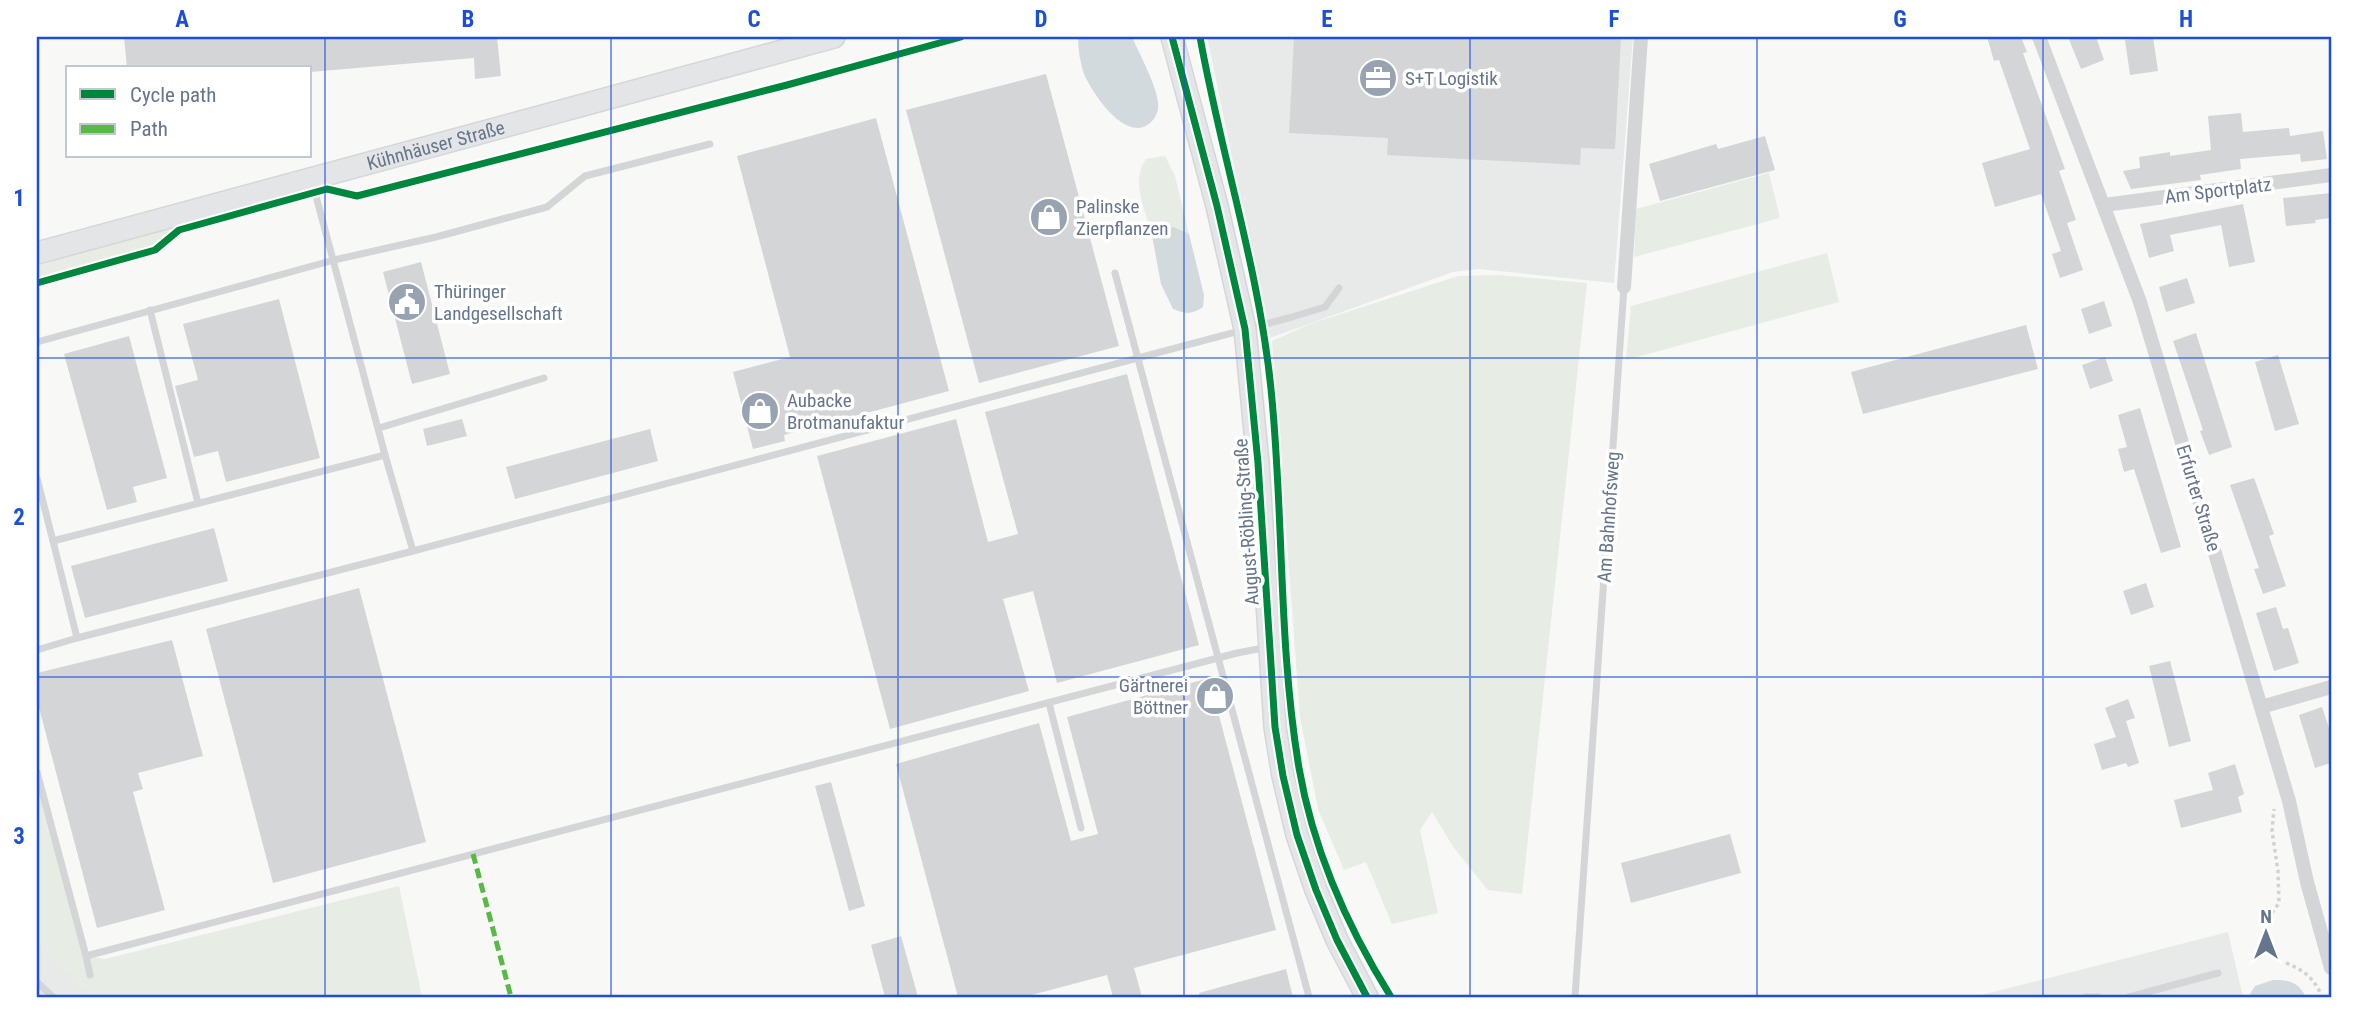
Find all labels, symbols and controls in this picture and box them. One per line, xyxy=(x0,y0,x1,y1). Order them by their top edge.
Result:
text: A xyxy=(175,6,189,33)
text: B xyxy=(462,6,474,33)
text: C xyxy=(747,6,761,33)
text: D xyxy=(1035,6,1048,33)
text: E xyxy=(1321,6,1333,33)
text: F xyxy=(1609,6,1620,33)
text: G xyxy=(1893,6,1907,33)
text: H xyxy=(2179,6,2193,33)
office icon: S+T Logistik xyxy=(1357,57,1399,99)
legend xyxy=(66,66,312,158)
place label: S+T Logistik xyxy=(1405,67,1498,90)
text: Cycle path xyxy=(130,83,216,107)
street label: Kühnhäuser Straße xyxy=(364,116,507,175)
text: Path xyxy=(130,117,168,141)
street label: Am Sportplatz xyxy=(2164,173,2273,208)
text: 1 xyxy=(13,185,25,212)
place label: Palinske Zierpflanzen xyxy=(1076,195,1169,240)
shop icon: Palinske Zierpflanzen xyxy=(1028,196,1070,238)
place label: Thüringer Landgesellschaft xyxy=(434,280,563,325)
public building icon: Thüringer Landgesellschaft xyxy=(386,281,428,323)
place label: Aubacke Brotmanufaktur xyxy=(787,389,904,434)
shop icon: Aubacke Brotmanufaktur xyxy=(739,390,781,432)
street label: August-Röbling-Straße xyxy=(1229,438,1264,606)
street label: Erfurter Straße xyxy=(2171,442,2226,554)
street label: Am Bahnhofsweg xyxy=(1592,451,1625,583)
text: 2 xyxy=(13,504,25,531)
place label: Gärtnerei Böttner xyxy=(1119,674,1188,719)
shop icon: Gärtnerei Böttner xyxy=(1194,675,1236,717)
text: 3 xyxy=(13,823,25,850)
north arrow xyxy=(2232,898,2302,968)
text: N xyxy=(2260,905,2272,928)

